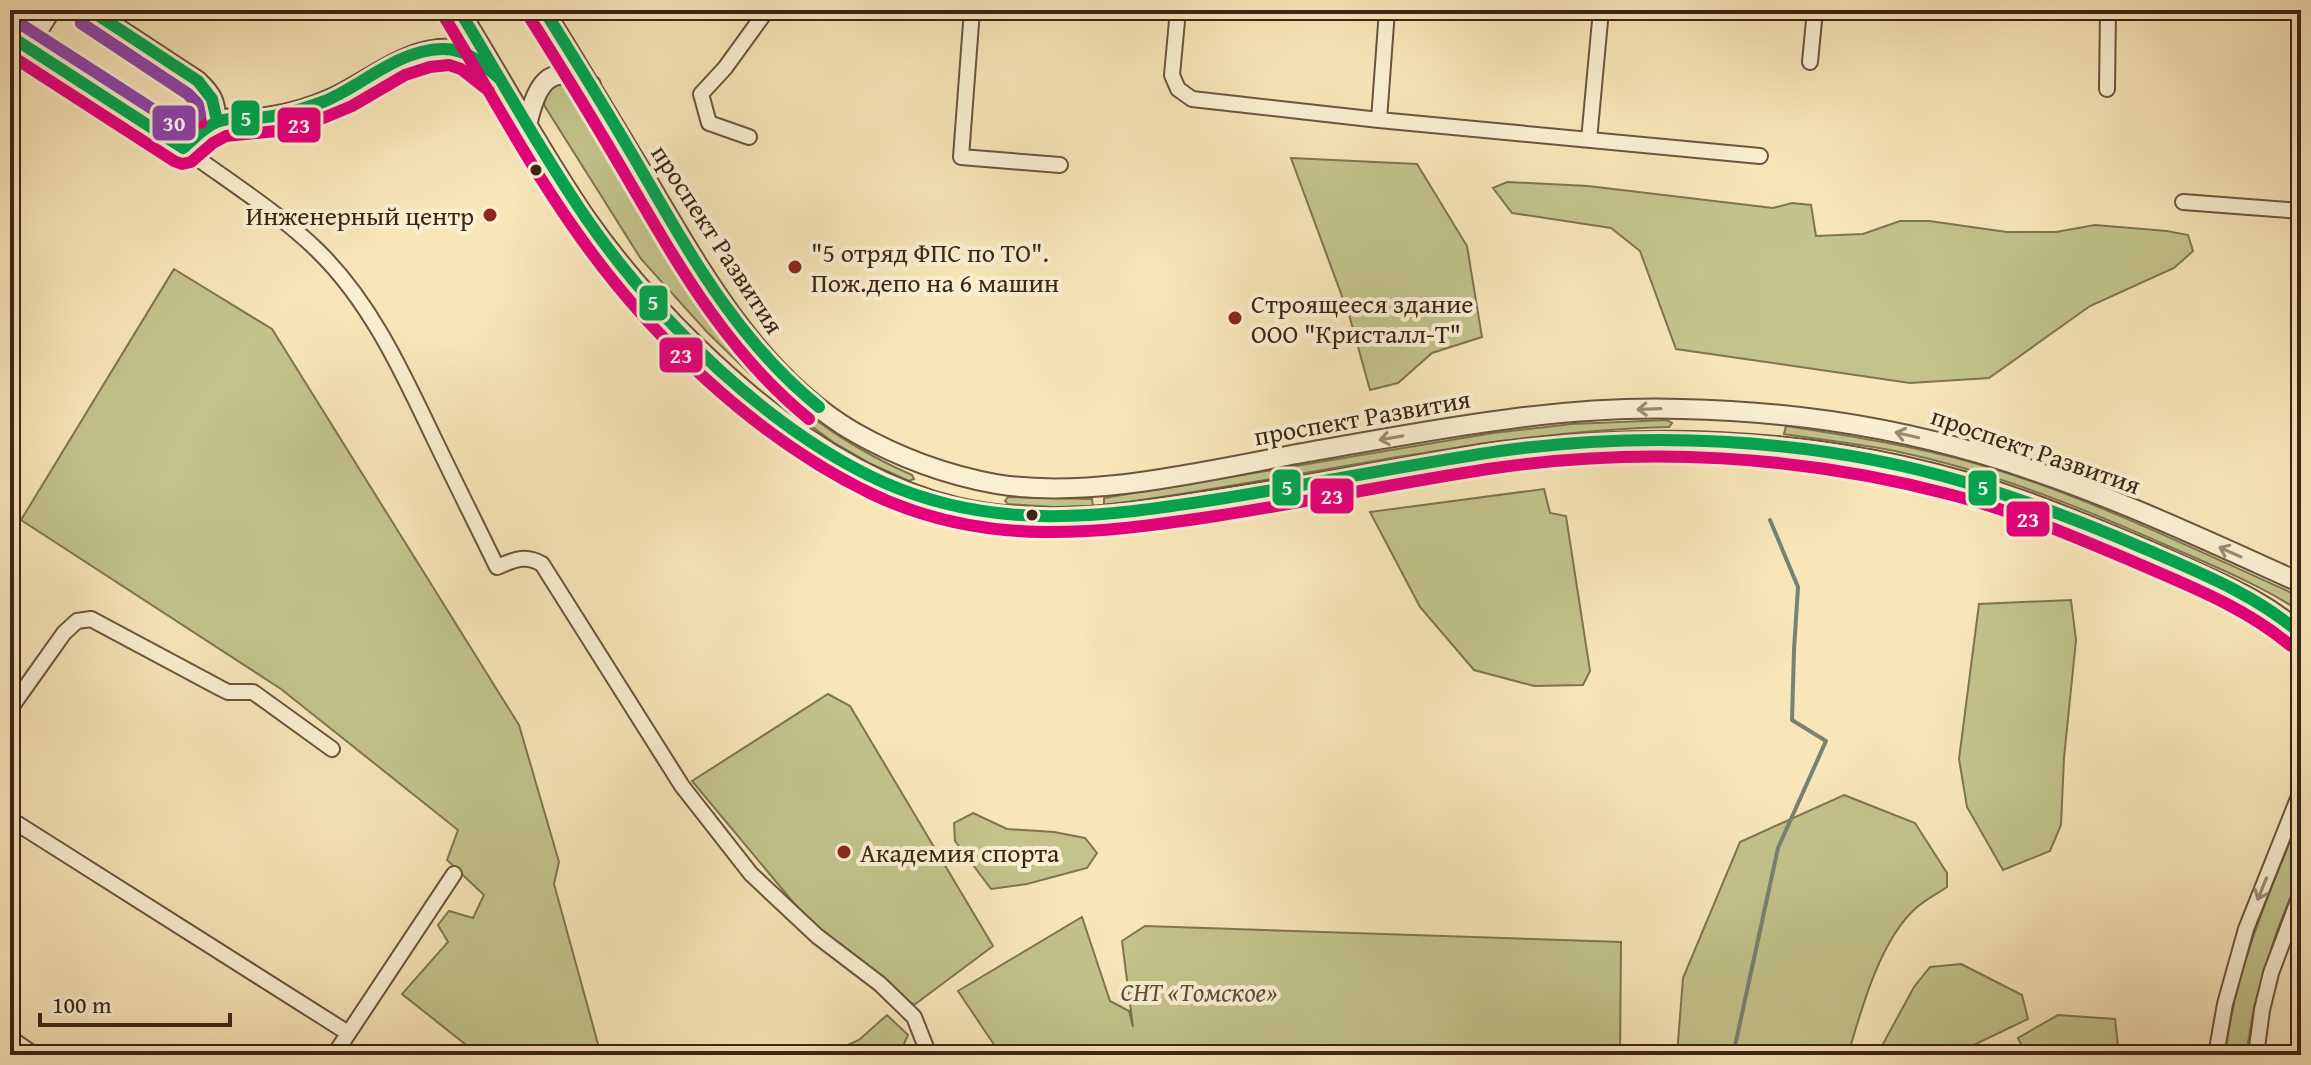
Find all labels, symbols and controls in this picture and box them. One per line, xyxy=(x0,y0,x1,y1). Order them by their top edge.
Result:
line badge: 5 xyxy=(230,99,261,137)
text: 5 xyxy=(240,102,252,134)
line badge: 30 xyxy=(151,104,197,142)
line badge: 23 xyxy=(276,106,322,144)
text: 30 xyxy=(163,107,185,139)
text: 23 xyxy=(288,109,310,141)
street label: проспект Развития xyxy=(642,136,794,342)
unlabelled marker xyxy=(528,162,544,178)
place label: Инженерный центр xyxy=(246,196,474,235)
marker: Инженерный центр xyxy=(481,206,499,224)
place label: "5 отряд ФПС по ТО". Пож.депо на 6 машин xyxy=(811,233,1059,302)
marker: "5 отряд ФПС по ТО". Пож.депо на 6 машин xyxy=(786,258,804,276)
line badge: 5 xyxy=(638,284,669,322)
place label: Строящееся здание ООО "Кристалл-Т" xyxy=(1251,284,1474,353)
text: 5 xyxy=(647,286,659,318)
marker: Строящееся здание ООО "Кристалл-Т" xyxy=(1226,309,1244,327)
line badge: 23 xyxy=(658,336,704,374)
text: 23 xyxy=(670,339,692,371)
street label: проспект Развития xyxy=(1251,379,1473,455)
street label: проспект Развития xyxy=(1926,396,2146,504)
one-way arrow xyxy=(1636,402,1663,417)
one-way arrow xyxy=(1894,426,1920,441)
one-way arrow xyxy=(1378,431,1404,446)
line badge: 5 xyxy=(1271,468,1302,507)
line badge: 5 xyxy=(1967,469,1998,507)
text: 5 xyxy=(1281,471,1293,503)
text: 5 xyxy=(1977,471,1989,503)
line badge: 23 xyxy=(1309,477,1355,515)
text: 23 xyxy=(1321,480,1343,512)
line badge: 23 xyxy=(2005,500,2051,538)
text: 23 xyxy=(2017,503,2039,535)
unlabelled marker xyxy=(1024,507,1040,523)
one-way arrow xyxy=(2218,543,2242,558)
place label: Академия спорта xyxy=(860,833,1060,872)
marker: Академия спорта xyxy=(835,843,853,861)
one-way arrow xyxy=(2254,876,2268,901)
park label: СНТ «Томское» xyxy=(1120,972,1278,1011)
scale bar xyxy=(40,977,230,1027)
text: 100 m xyxy=(52,987,112,1022)

